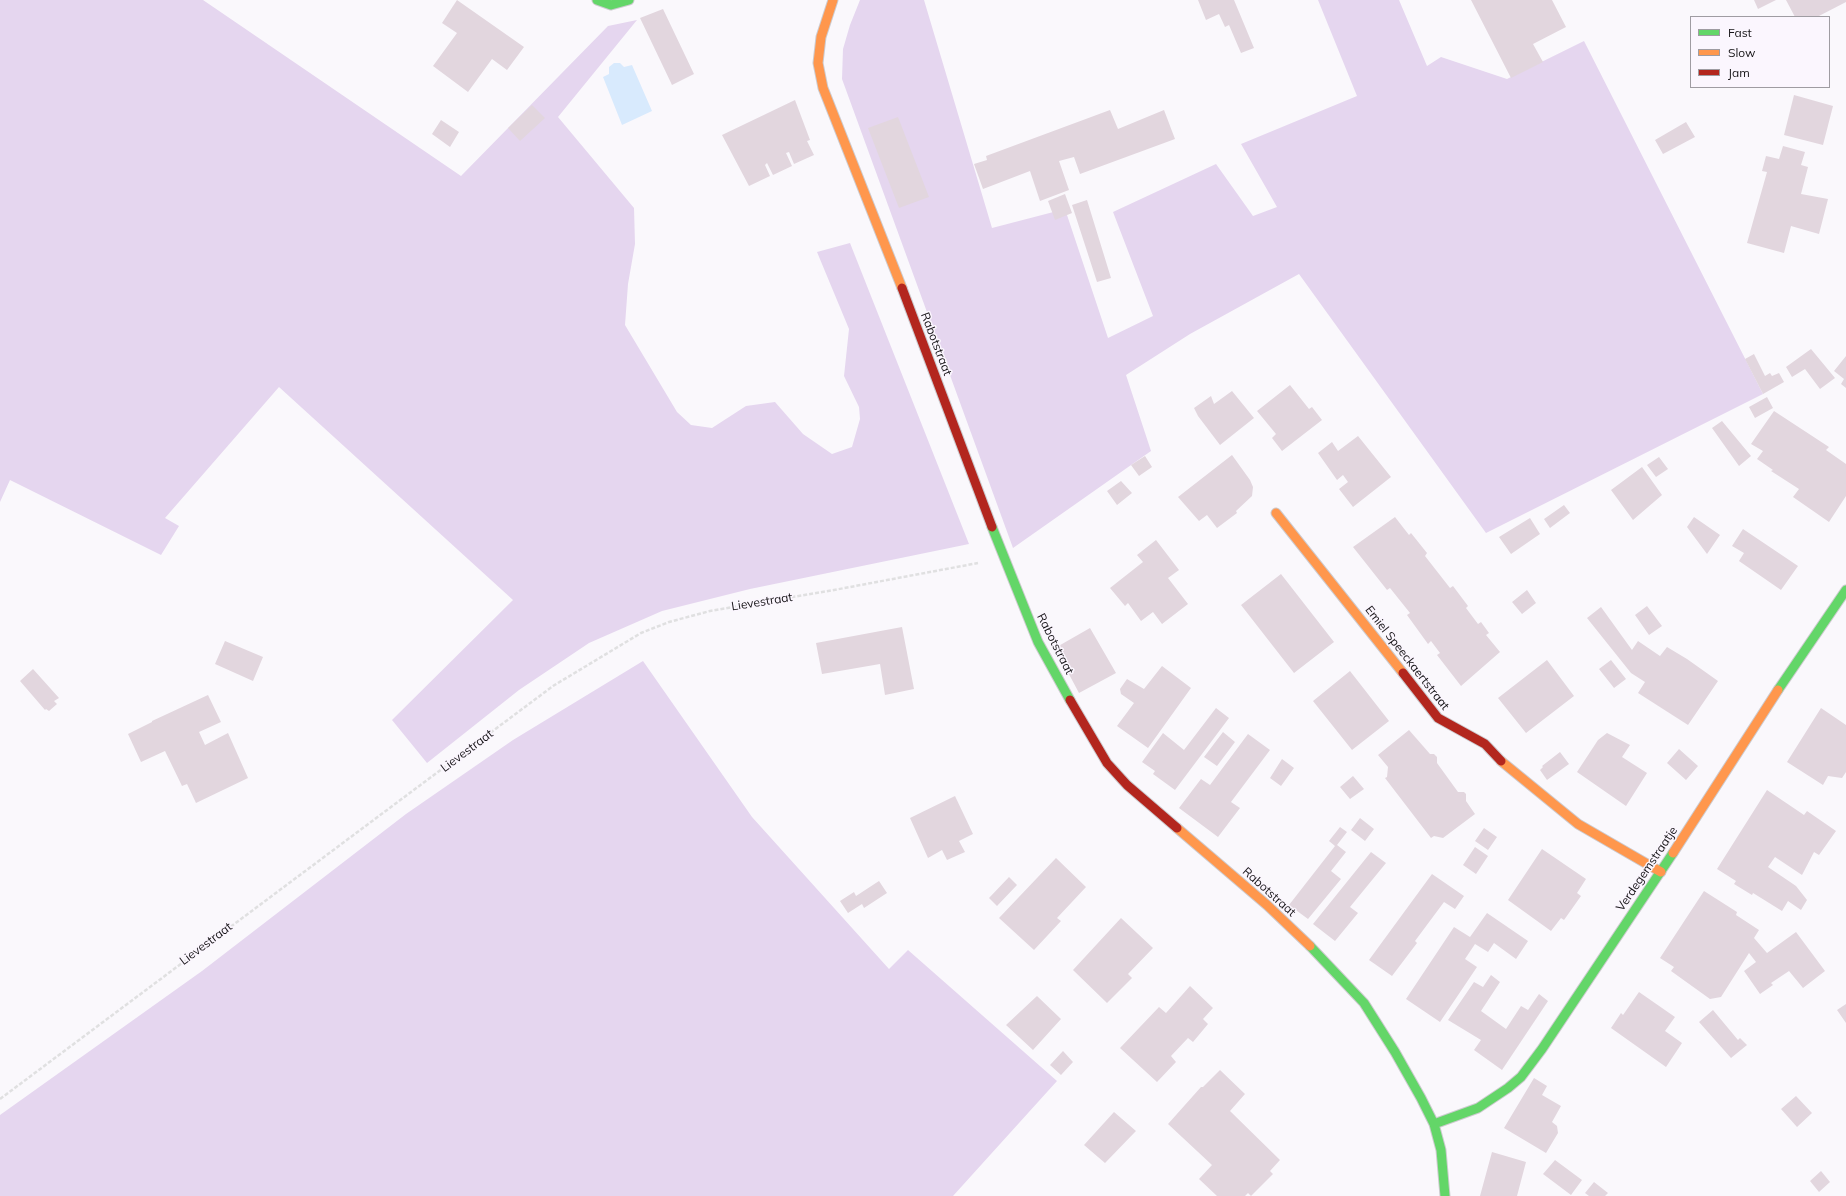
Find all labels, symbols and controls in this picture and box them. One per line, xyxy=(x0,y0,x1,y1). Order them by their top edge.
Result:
legend xyxy=(1690,16,1830,88)
text: Fast xyxy=(1728,25,1752,40)
text: Slow xyxy=(1728,45,1756,60)
text: Jam xyxy=(1728,65,1750,80)
street label: Rabotstraat xyxy=(917,310,955,378)
street label: Lievestraat xyxy=(730,590,794,614)
street label: Emiel Speeckaertstraat xyxy=(1362,603,1452,713)
street label: Rabotstraat xyxy=(1033,611,1077,677)
street label: Lievestraat xyxy=(438,727,496,775)
street label: Verdegemstraatje xyxy=(1613,824,1681,914)
street label: Rabotstraat xyxy=(1239,864,1299,920)
street label: Lievestraat xyxy=(177,920,235,968)

